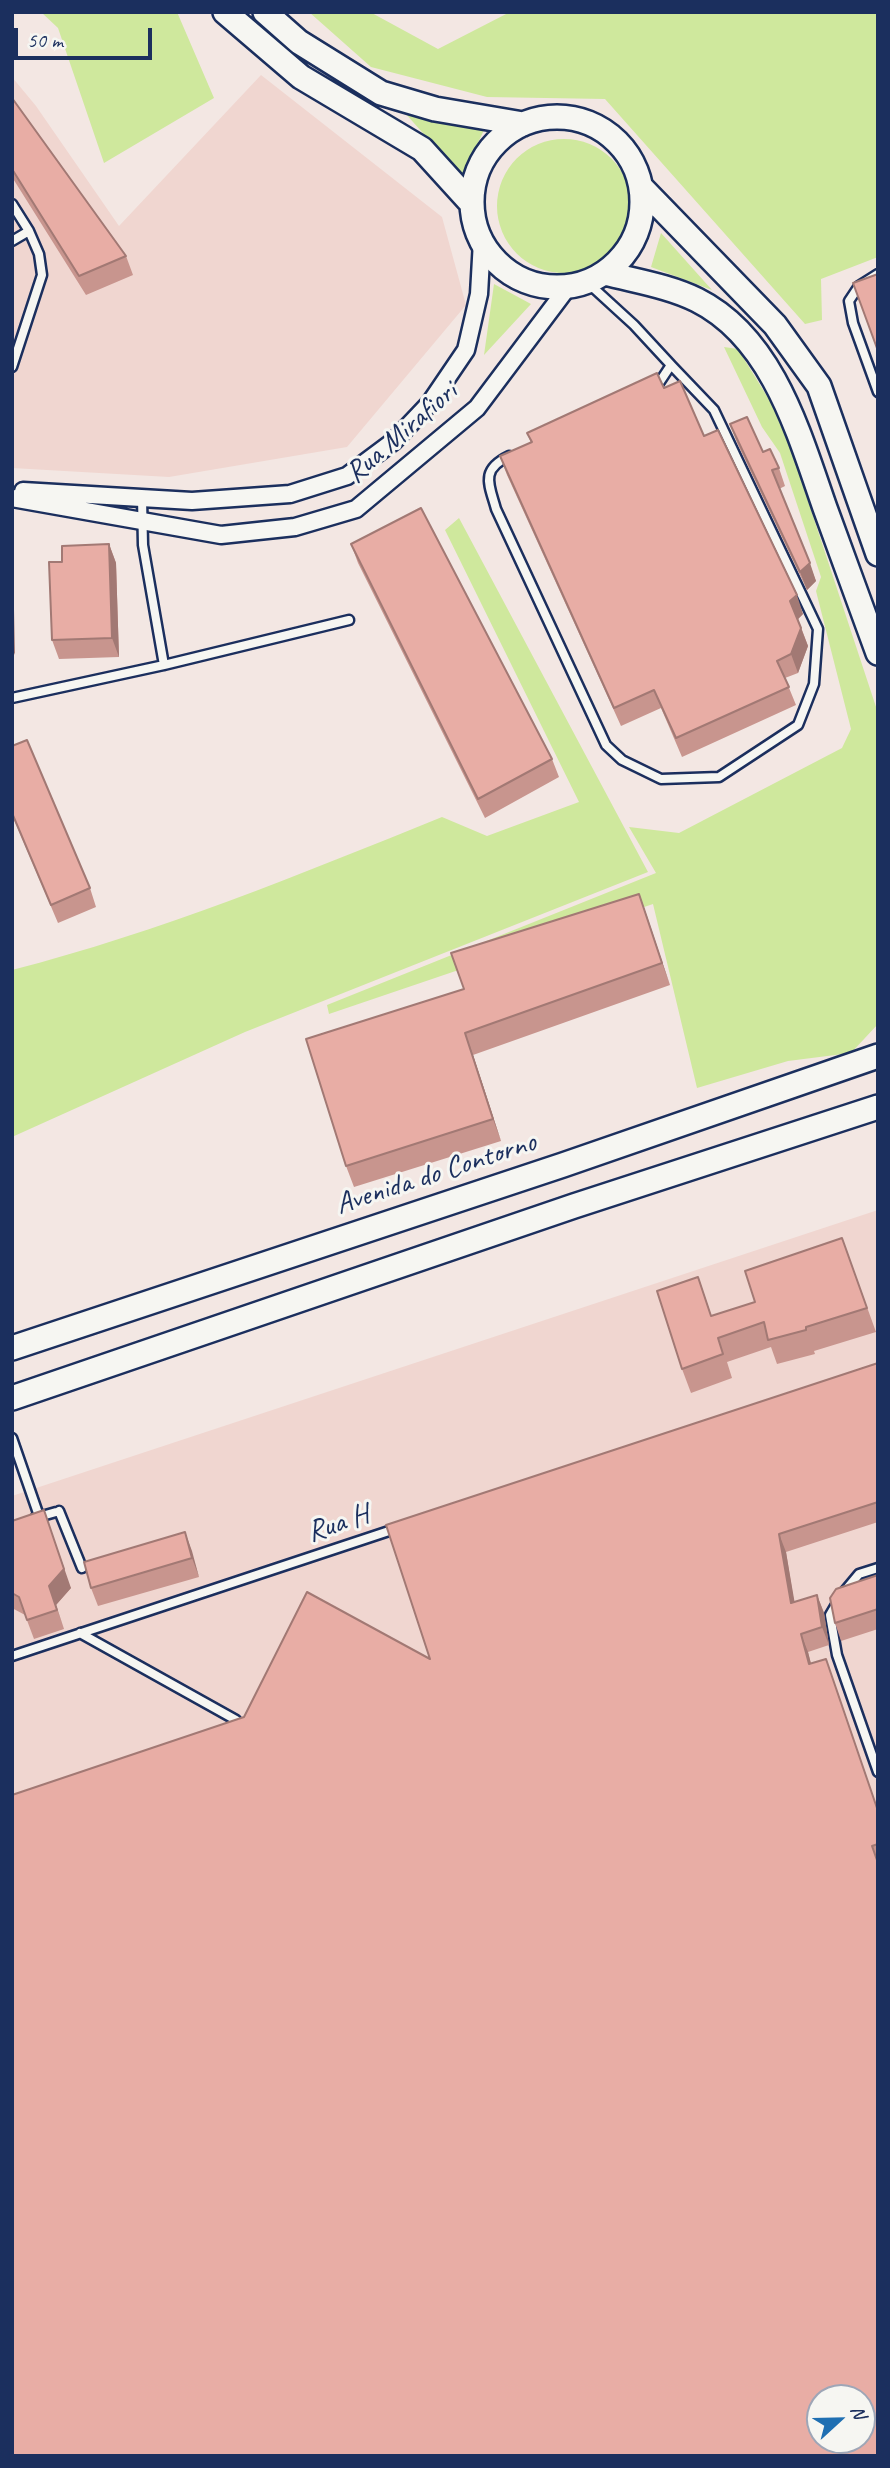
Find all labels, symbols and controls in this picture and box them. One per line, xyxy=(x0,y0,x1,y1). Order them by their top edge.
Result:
scale bar xyxy=(18,14,156,58)
text: 50 m xyxy=(27,27,63,53)
street label: Rua Mirafiori xyxy=(339,375,465,491)
street label: Avenida do Contorno xyxy=(331,1125,541,1223)
street label: Rua H xyxy=(303,1497,373,1551)
north arrow xyxy=(806,2384,876,2454)
text: N xyxy=(845,2402,872,2422)

